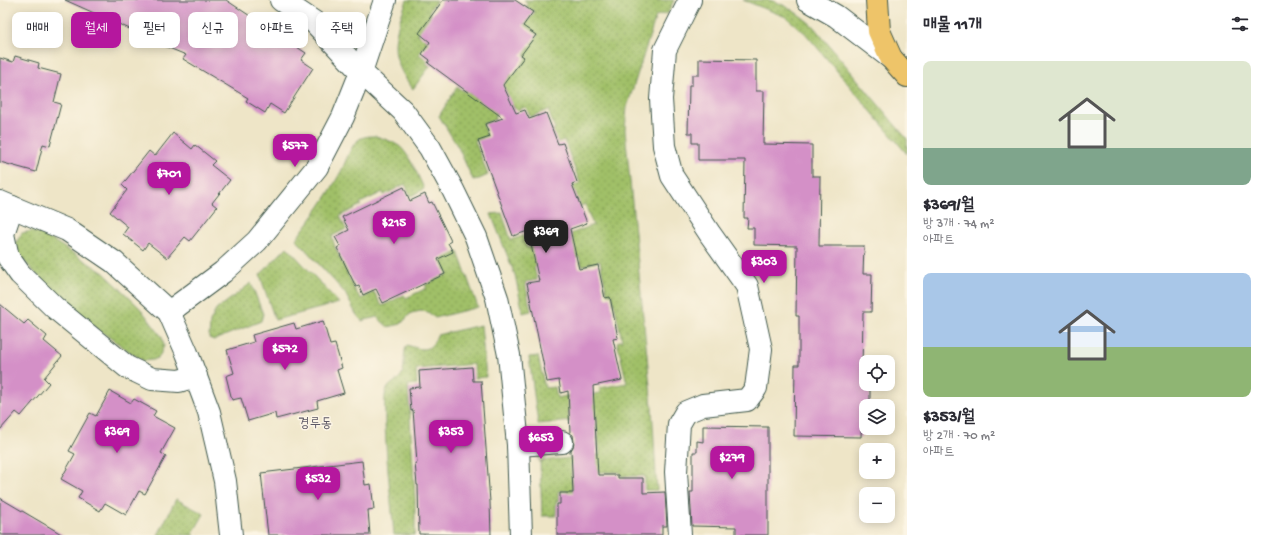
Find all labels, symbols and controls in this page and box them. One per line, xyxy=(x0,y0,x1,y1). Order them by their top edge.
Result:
chip: 매매 xyxy=(12,12,63,48)
chip: 월세 xyxy=(71,12,121,48)
chip: 필터 xyxy=(129,12,180,48)
chip: 신규 xyxy=(188,12,238,48)
chip: 아파트 xyxy=(246,12,308,48)
chip: 주택 xyxy=(316,12,366,48)
icon: filters xyxy=(1229,13,1251,35)
text: 매물 11개 xyxy=(923,16,982,36)
icon: home xyxy=(1051,87,1123,159)
pin: $577 xyxy=(271,134,319,168)
text: $577 xyxy=(282,139,308,154)
pin: $701 xyxy=(145,162,193,196)
text: $701 xyxy=(156,167,182,182)
text: $369/월 xyxy=(923,196,974,216)
pin: $215 xyxy=(370,211,418,245)
text: $215 xyxy=(382,216,406,231)
text: 방 3개 · 74 m² xyxy=(923,217,994,232)
pin: $369 xyxy=(522,220,570,254)
text: $369 xyxy=(533,225,559,240)
text: 아파트 xyxy=(923,233,954,248)
pin: $303 xyxy=(740,250,788,284)
text: $303 xyxy=(751,255,777,270)
icon: home xyxy=(1051,299,1123,371)
pin: $572 xyxy=(261,337,309,371)
text: $572 xyxy=(272,342,298,357)
map controls xyxy=(859,355,895,523)
button: locate xyxy=(859,355,895,391)
button: layers xyxy=(859,399,895,435)
text: $353/월 xyxy=(923,408,975,428)
district label: 경루동 xyxy=(298,416,332,433)
pin: $369 xyxy=(93,420,141,454)
pin: $353 xyxy=(427,420,475,454)
text: $369 xyxy=(104,425,130,440)
text: $353 xyxy=(438,425,464,440)
pin: $653 xyxy=(517,426,565,460)
text: 방 2개 · 70 m² xyxy=(923,429,995,444)
text: $653 xyxy=(528,431,554,446)
button: + xyxy=(859,443,895,479)
text: 아파트 xyxy=(923,445,954,460)
pin: $279 xyxy=(708,446,756,480)
text: $279 xyxy=(719,451,745,466)
pin: $532 xyxy=(294,467,342,501)
text: $532 xyxy=(305,472,331,487)
button: − xyxy=(859,487,895,523)

